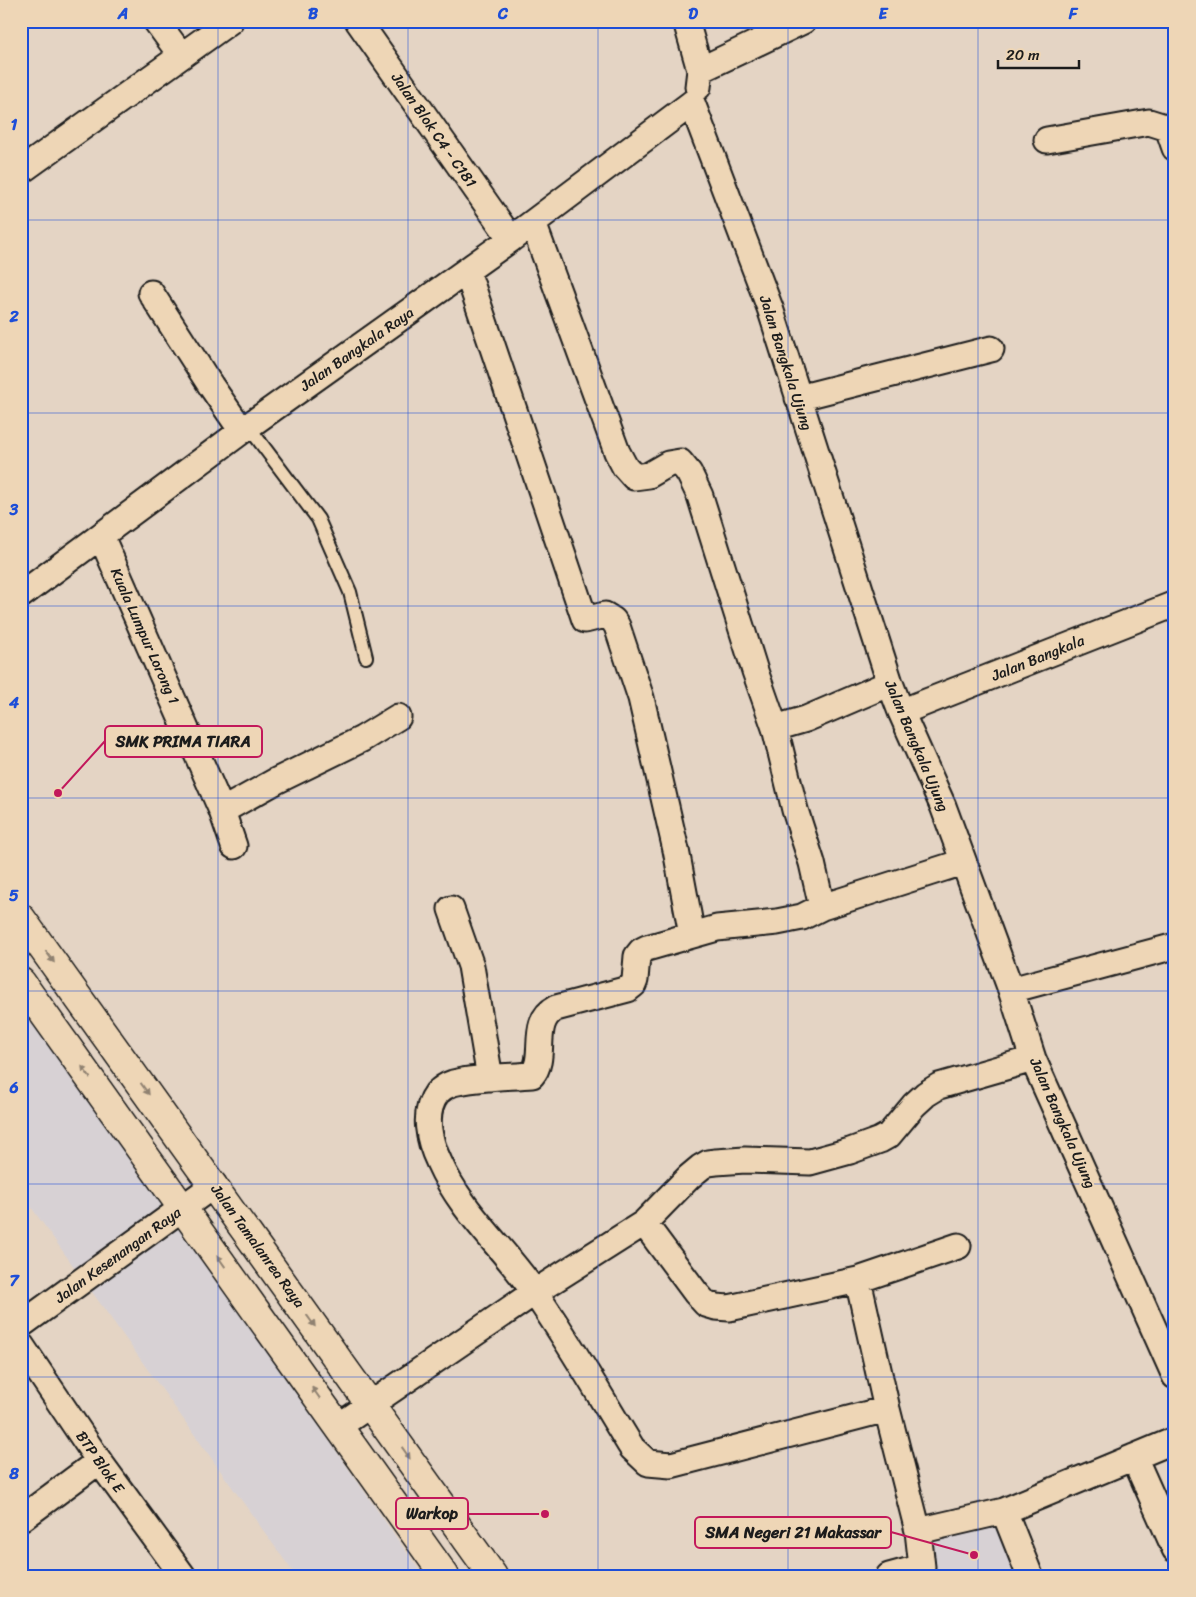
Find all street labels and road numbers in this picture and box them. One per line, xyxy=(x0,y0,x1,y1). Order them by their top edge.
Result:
street label: Jalan Blok C4 - C181 xyxy=(384,66,484,193)
street label: Jalan Bangkala Ujung xyxy=(752,291,820,434)
street label: Jalan Bangkala Raya xyxy=(294,300,420,399)
street label: Kuala Lumpur Lorong 1 xyxy=(103,564,187,708)
street label: Jalan Bangkala xyxy=(987,627,1089,689)
street label: Jalan Bangkala Ujung xyxy=(877,675,957,816)
street label: Jalan Bangkala Ujung xyxy=(1022,1052,1104,1193)
street label: Jalan Tamalanrea Raya xyxy=(203,1178,312,1314)
street label: Jalan Kesenangan Raya xyxy=(48,1200,187,1311)
street label: BTP Blok E xyxy=(69,1425,132,1500)

